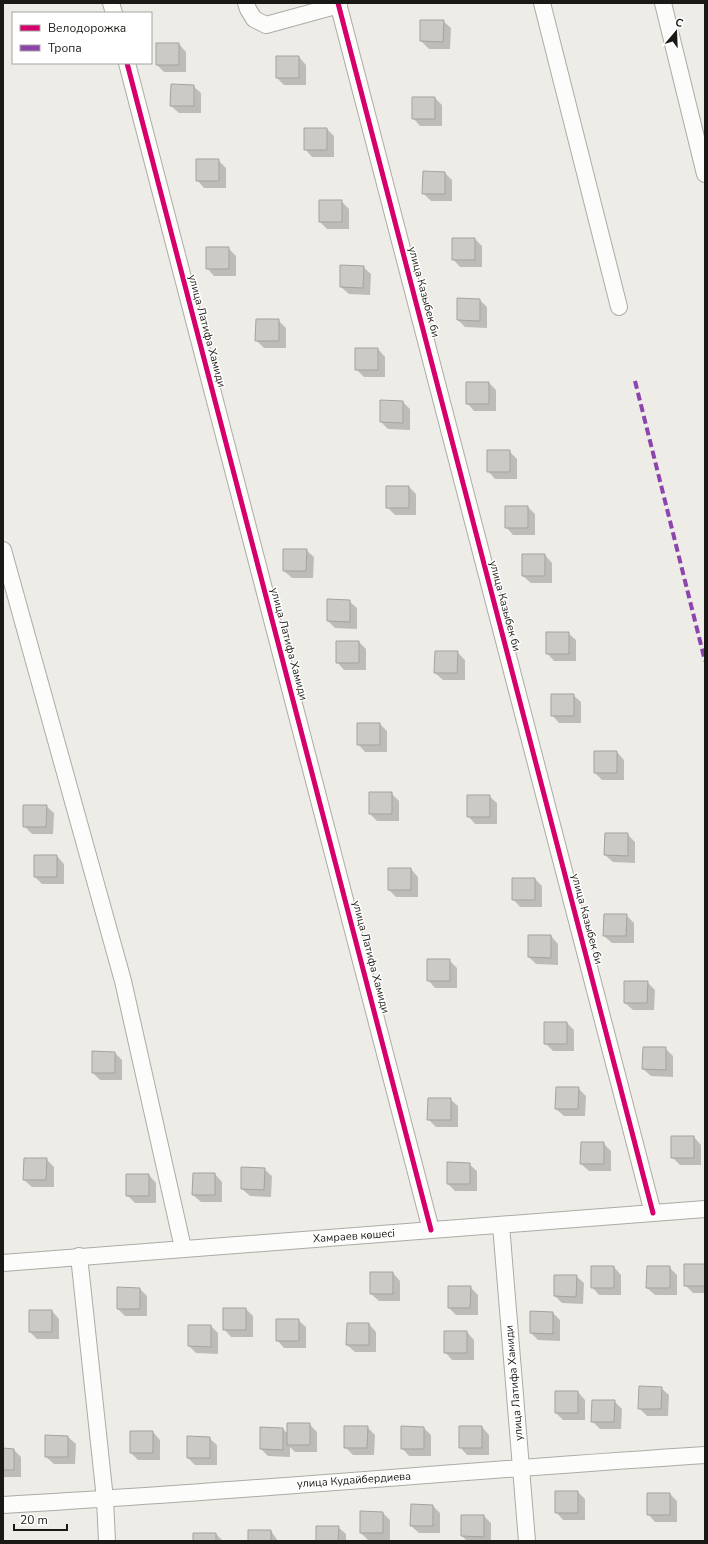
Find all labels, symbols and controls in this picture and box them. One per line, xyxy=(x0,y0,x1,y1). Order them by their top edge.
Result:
legend xyxy=(12,12,152,64)
north arrow xyxy=(656,12,696,52)
text: С xyxy=(673,15,686,31)
text: Велодорожка xyxy=(48,20,126,36)
text: Тропа xyxy=(48,40,82,56)
street label: улица Казыбек би xyxy=(405,245,443,339)
street label: улица Латифа Хамиди xyxy=(185,273,229,389)
street label: улица Казыбек би xyxy=(486,559,524,653)
street label: улица Латифа Хамиди xyxy=(267,586,311,702)
street label: улица Казыбек би xyxy=(568,872,606,966)
street label: улица Латифа Хамиди xyxy=(349,899,393,1015)
street label: Хамраев көшесі xyxy=(312,1226,396,1246)
street label: улица Латифа Хамиди xyxy=(501,1325,527,1441)
street label: улица Кудайбердиева xyxy=(296,1469,412,1491)
scale bar xyxy=(14,1506,67,1532)
text: 20 m xyxy=(20,1512,48,1528)

